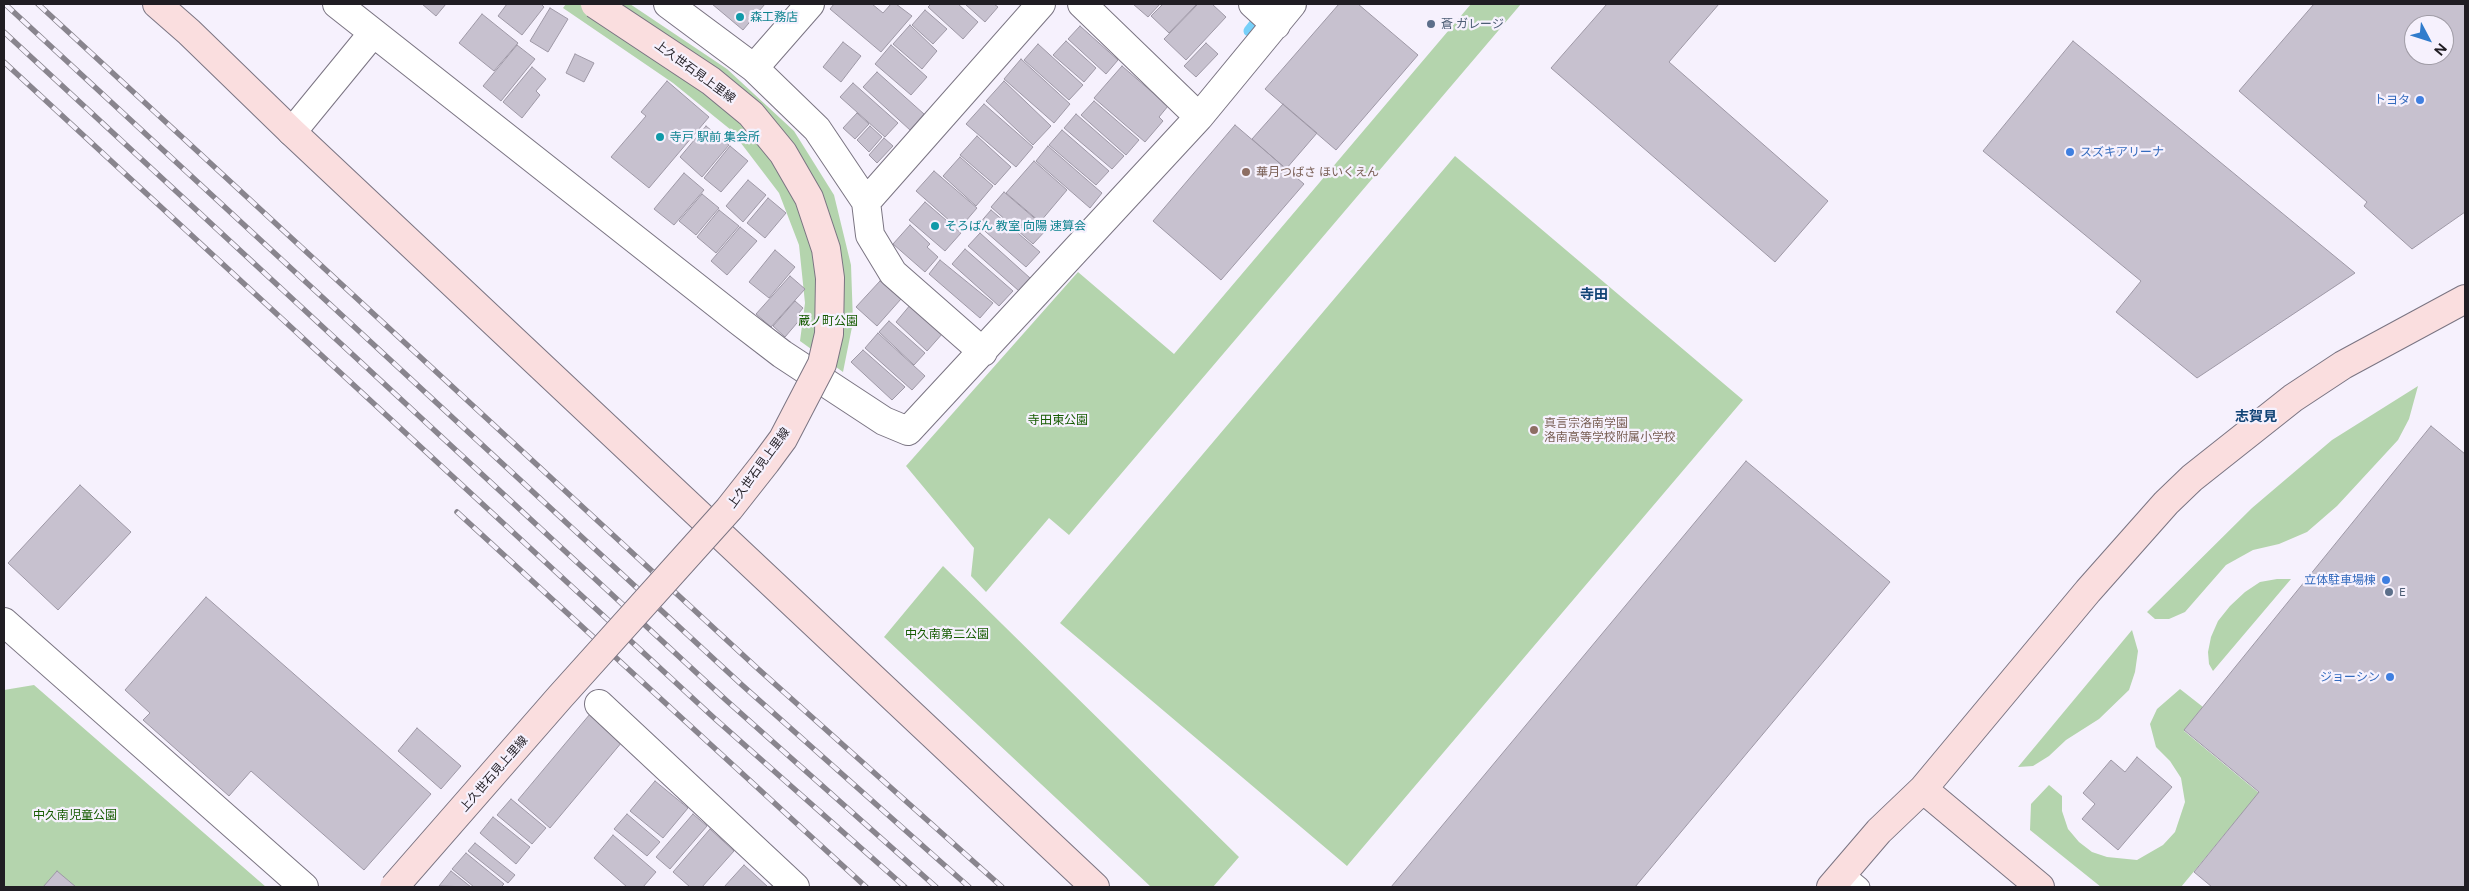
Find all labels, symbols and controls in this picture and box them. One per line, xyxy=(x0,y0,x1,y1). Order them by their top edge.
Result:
place label: 森工務店 xyxy=(750,10,798,24)
marker: 森工務店 xyxy=(734,11,746,23)
north arrow xyxy=(2404,15,2454,65)
place label: 蒼 ガレージ xyxy=(1441,17,1504,31)
marker: 蒼 ガレージ xyxy=(1425,18,1437,30)
street label: 上久世石見上里線 xyxy=(652,38,738,106)
text: N xyxy=(2430,40,2450,59)
place label: トヨタ xyxy=(2374,93,2410,107)
marker: トヨタ xyxy=(2414,94,2426,106)
place label: 寺戸 駅前 集会所 xyxy=(670,130,760,144)
marker: 寺戸 駅前 集会所 xyxy=(654,131,666,143)
place label: スズキアリーナ xyxy=(2080,145,2164,159)
marker: スズキアリーナ xyxy=(2064,146,2076,158)
place label: 華月つばさ ほいくえん xyxy=(1256,165,1379,179)
marker: 華月つばさ ほいくえん xyxy=(1240,166,1252,178)
place label: そろばん 教室 向陽 速算会 xyxy=(945,219,1086,233)
marker: そろばん 教室 向陽 速算会 xyxy=(929,220,941,232)
district label: 寺田 xyxy=(1580,287,1608,303)
park label: 蔵ノ町公園 xyxy=(798,314,858,328)
district label: 志賀見 xyxy=(2235,409,2277,425)
park label: 寺田東公園 xyxy=(1028,413,1088,427)
place label: 真言宗洛南学園 洛南高等学校附属小学校 xyxy=(1544,416,1676,444)
marker: 真言宗洛南学園 洛南高等学校附属小学校 xyxy=(1528,424,1540,436)
street label: 上久世石見上里線 xyxy=(725,425,793,511)
place label: 立体駐車場棟 xyxy=(2304,573,2376,587)
marker: 立体駐車場棟 xyxy=(2380,574,2392,586)
place label: E xyxy=(2399,585,2406,599)
marker: E xyxy=(2383,586,2395,598)
park label: 中久南第二公園 xyxy=(905,627,989,641)
place label: ジョーシン xyxy=(2320,670,2380,684)
marker: ジョーシン xyxy=(2384,671,2396,683)
street label: 上久世石見上里線 xyxy=(457,733,531,815)
park label: 中久南児童公園 xyxy=(33,808,117,822)

